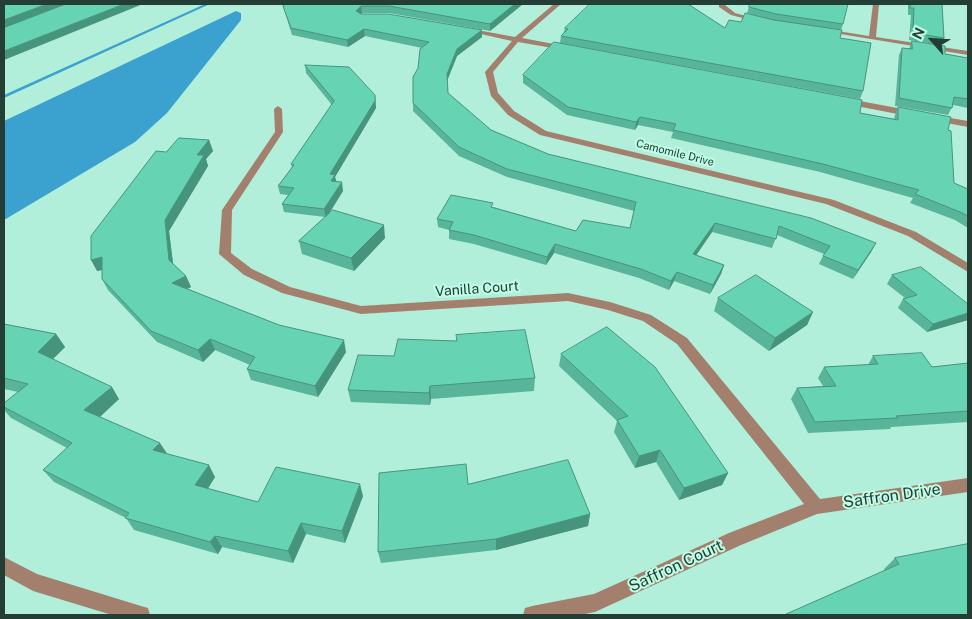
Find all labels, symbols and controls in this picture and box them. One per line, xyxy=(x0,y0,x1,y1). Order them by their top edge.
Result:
north arrow xyxy=(907,15,957,65)
text: N xyxy=(909,25,928,42)
street label: Camomile Drive xyxy=(635,137,715,169)
street label: Vanilla Court xyxy=(435,278,519,300)
street label: Saffron Drive xyxy=(842,480,942,512)
street label: Saffron Court xyxy=(626,536,726,596)

